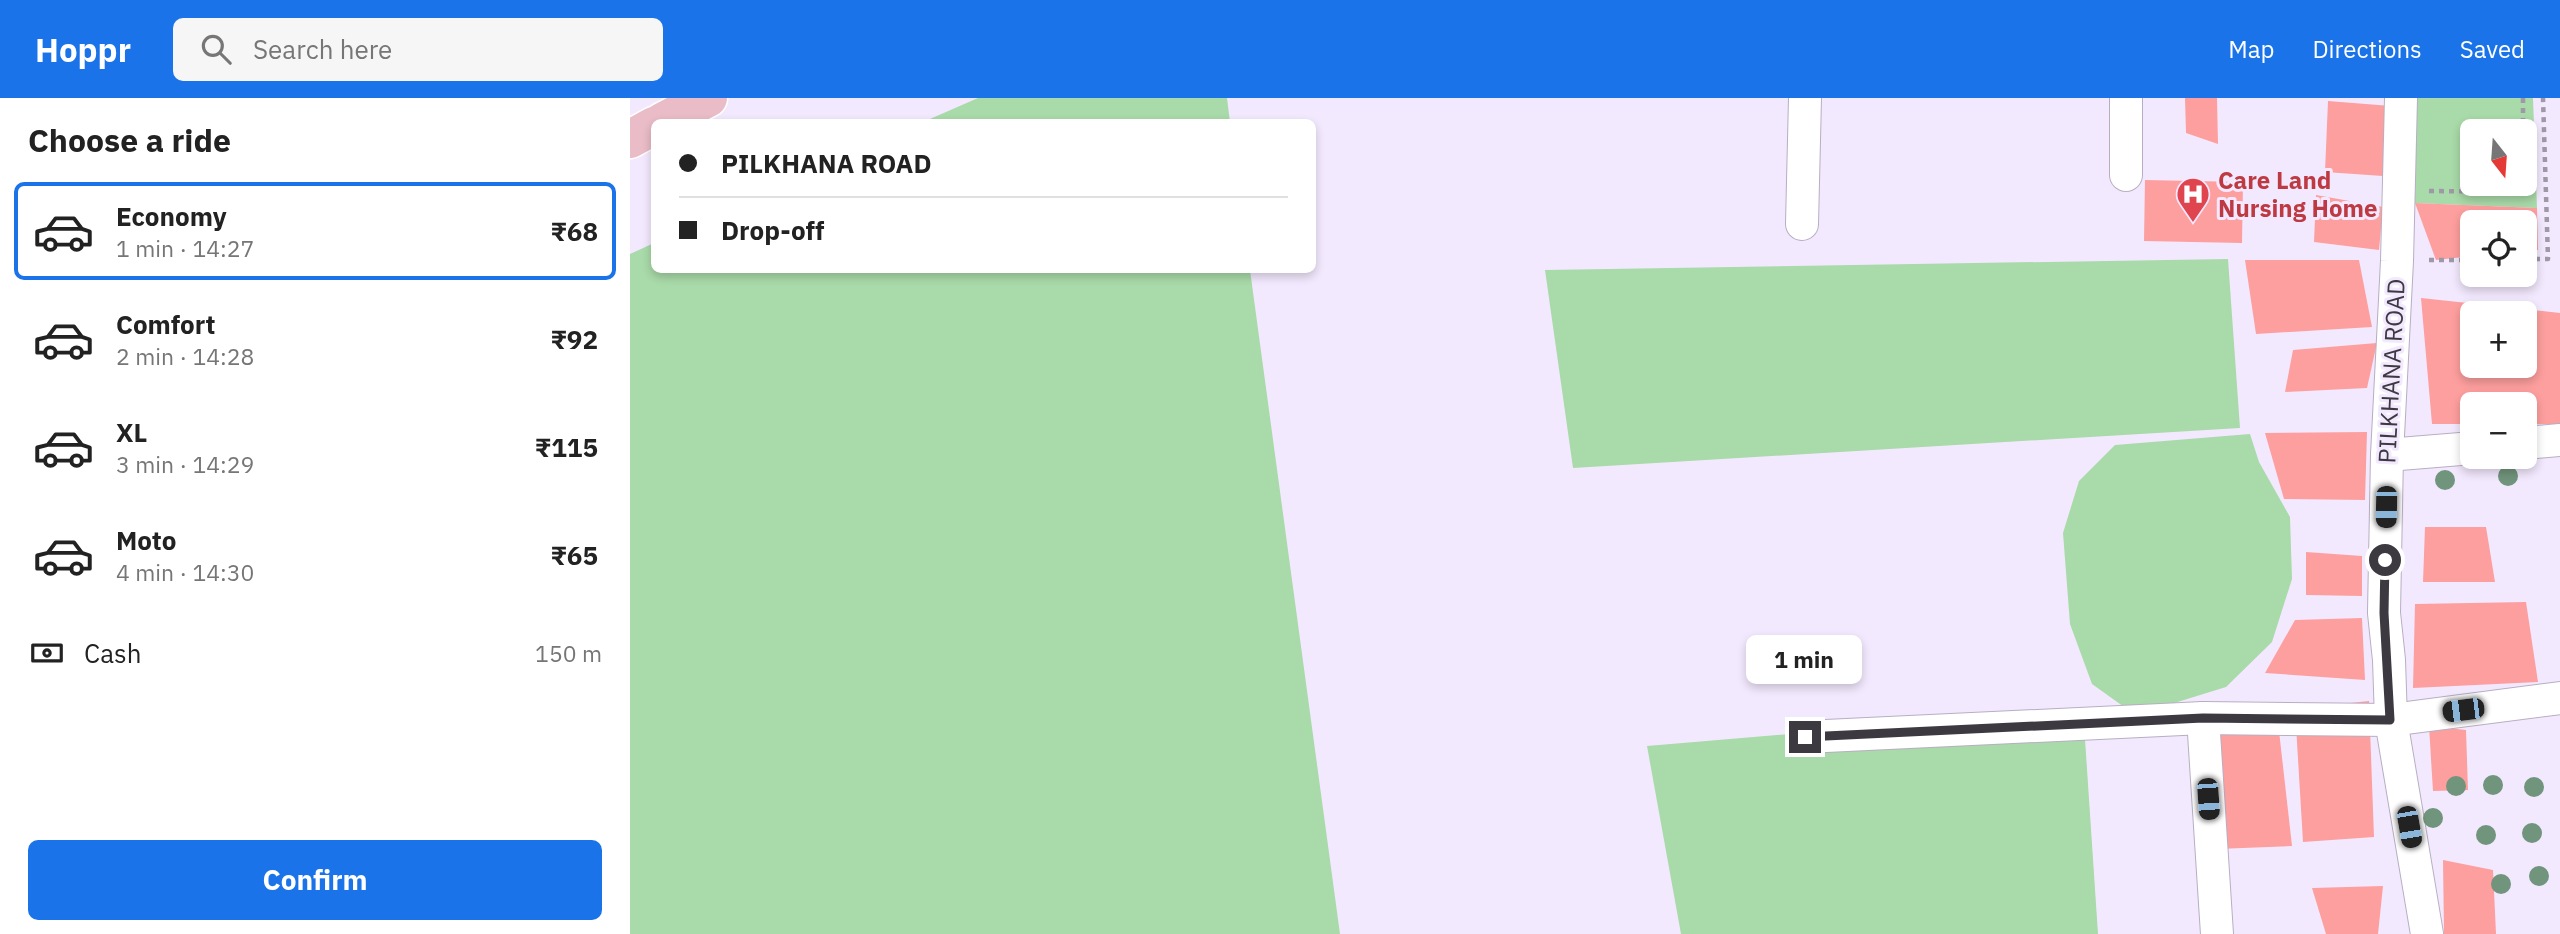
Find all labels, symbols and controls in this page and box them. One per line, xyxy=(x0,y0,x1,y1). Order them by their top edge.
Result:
search box xyxy=(173,18,663,81)
text: Hoppr xyxy=(35,28,131,71)
icon: search xyxy=(197,30,235,68)
text: Search here xyxy=(253,32,392,66)
text: Map xyxy=(2228,33,2274,65)
text: Directions xyxy=(2312,33,2422,65)
text: Saved xyxy=(2460,33,2525,65)
text: Choose a ride xyxy=(28,119,231,161)
north arrow xyxy=(2460,119,2538,196)
map controls xyxy=(2460,119,2537,469)
text: PILKHANA ROAD xyxy=(721,146,932,180)
place label: Care Land Nursing Home xyxy=(2218,164,2377,224)
hospital icon: Care Land Nursing Home xyxy=(2174,175,2212,224)
text: Economy xyxy=(116,199,227,233)
icon: car xyxy=(32,200,95,263)
button: locate xyxy=(2460,210,2537,287)
text: Drop-off xyxy=(721,213,824,247)
text: ₹68 xyxy=(550,214,598,248)
text: 1 min · 14:27 xyxy=(116,233,254,263)
street label: PILKHANA ROAD xyxy=(2370,278,2412,464)
button: + xyxy=(2460,301,2537,378)
text: Comfort xyxy=(116,307,215,341)
icon: car xyxy=(32,308,95,371)
text: ₹92 xyxy=(550,322,598,356)
text: 2 min · 14:28 xyxy=(116,341,254,371)
button: − xyxy=(2460,392,2537,469)
text: XL xyxy=(116,415,147,449)
icon: car xyxy=(32,416,95,479)
text: ₹115 xyxy=(535,430,598,464)
text: 3 min · 14:29 xyxy=(116,449,254,479)
car xyxy=(2376,486,2397,528)
text: Moto xyxy=(116,523,176,557)
icon: car xyxy=(32,524,95,587)
text: ₹65 xyxy=(550,538,598,572)
route start xyxy=(2369,544,2401,576)
text: 4 min · 14:30 xyxy=(116,557,254,587)
icon: cash xyxy=(28,634,66,672)
text: Cash xyxy=(84,636,141,670)
callout: 1 min xyxy=(1747,636,1863,684)
text: 150 m xyxy=(535,638,602,668)
text: 1 min xyxy=(1774,644,1834,674)
car xyxy=(2441,697,2486,723)
route end xyxy=(1789,721,1821,753)
car xyxy=(2197,777,2220,821)
car xyxy=(2396,804,2423,850)
button: Confirm xyxy=(28,840,602,920)

